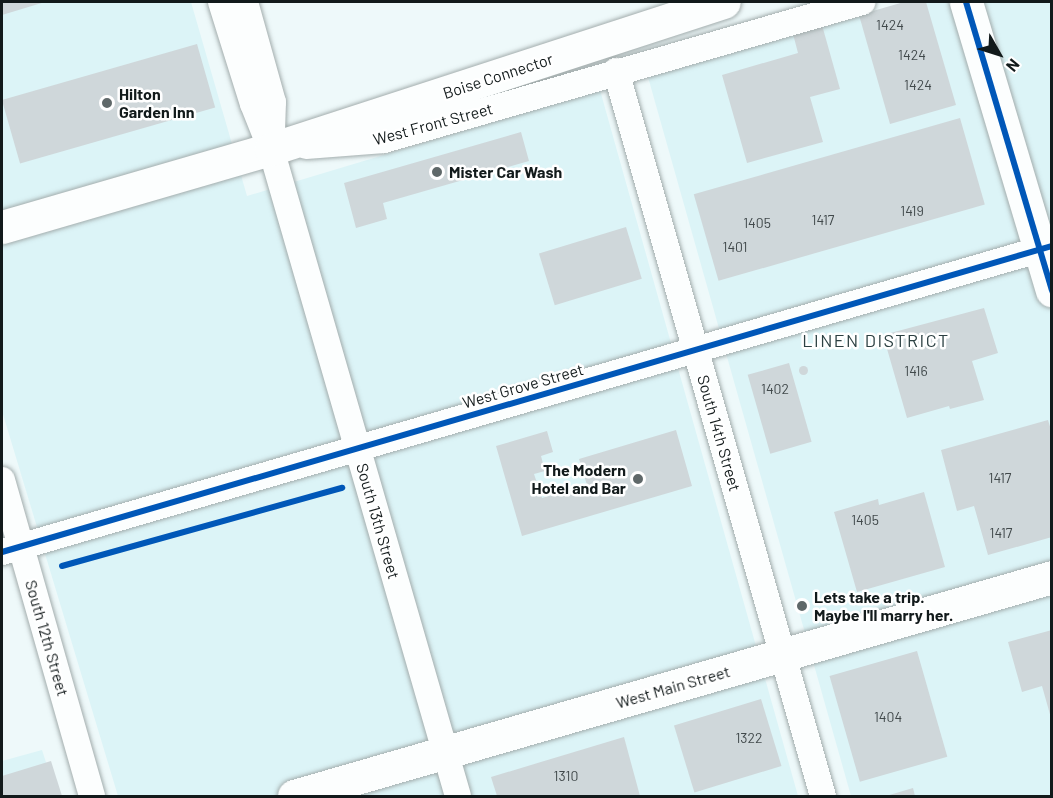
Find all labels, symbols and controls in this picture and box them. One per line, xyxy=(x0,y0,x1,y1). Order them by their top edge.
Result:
house number: 1424 xyxy=(876,17,904,33)
north arrow xyxy=(969,24,1029,84)
house number: 1424 xyxy=(898,47,926,63)
street label: Boise Connector xyxy=(440,49,556,103)
text: N xyxy=(1003,56,1024,76)
house number: 1424 xyxy=(904,77,932,93)
place label: Hilton Garden Inn xyxy=(119,84,195,122)
marker: Hilton Garden Inn xyxy=(100,96,114,110)
street label: West Front Street xyxy=(371,99,495,149)
place label: Mister Car Wash xyxy=(449,162,562,182)
marker: Mister Car Wash xyxy=(430,165,444,179)
house number: 1419 xyxy=(900,203,924,219)
house number: 1417 xyxy=(812,212,834,228)
house number: 1405 xyxy=(743,215,771,231)
house number: 1401 xyxy=(722,239,748,255)
district label: LINEN DISTRICT xyxy=(802,329,950,351)
street label: West Grove Street xyxy=(460,360,586,412)
house number: 1416 xyxy=(904,363,928,379)
street label: South 14th Street xyxy=(693,373,745,493)
house number: 1402 xyxy=(761,381,789,397)
place label: The Modern Hotel and Bar xyxy=(532,460,626,498)
street label: South 13th Street xyxy=(352,461,404,581)
house number: 1417 xyxy=(989,470,1011,486)
marker: The Modern Hotel and Bar xyxy=(631,472,645,486)
house number: 1405 xyxy=(851,512,879,528)
house number: 1417 xyxy=(990,525,1012,541)
street label: South 12th Street xyxy=(21,578,73,698)
place label: Lets take a trip. Maybe I'll marry her. xyxy=(814,587,953,625)
marker: Lets take a trip. Maybe I'll marry her. xyxy=(795,599,809,613)
street label: West Main Street xyxy=(614,662,732,712)
house number: 1404 xyxy=(874,709,902,725)
house number: 1322 xyxy=(735,730,763,746)
house number: 1310 xyxy=(554,768,578,784)

